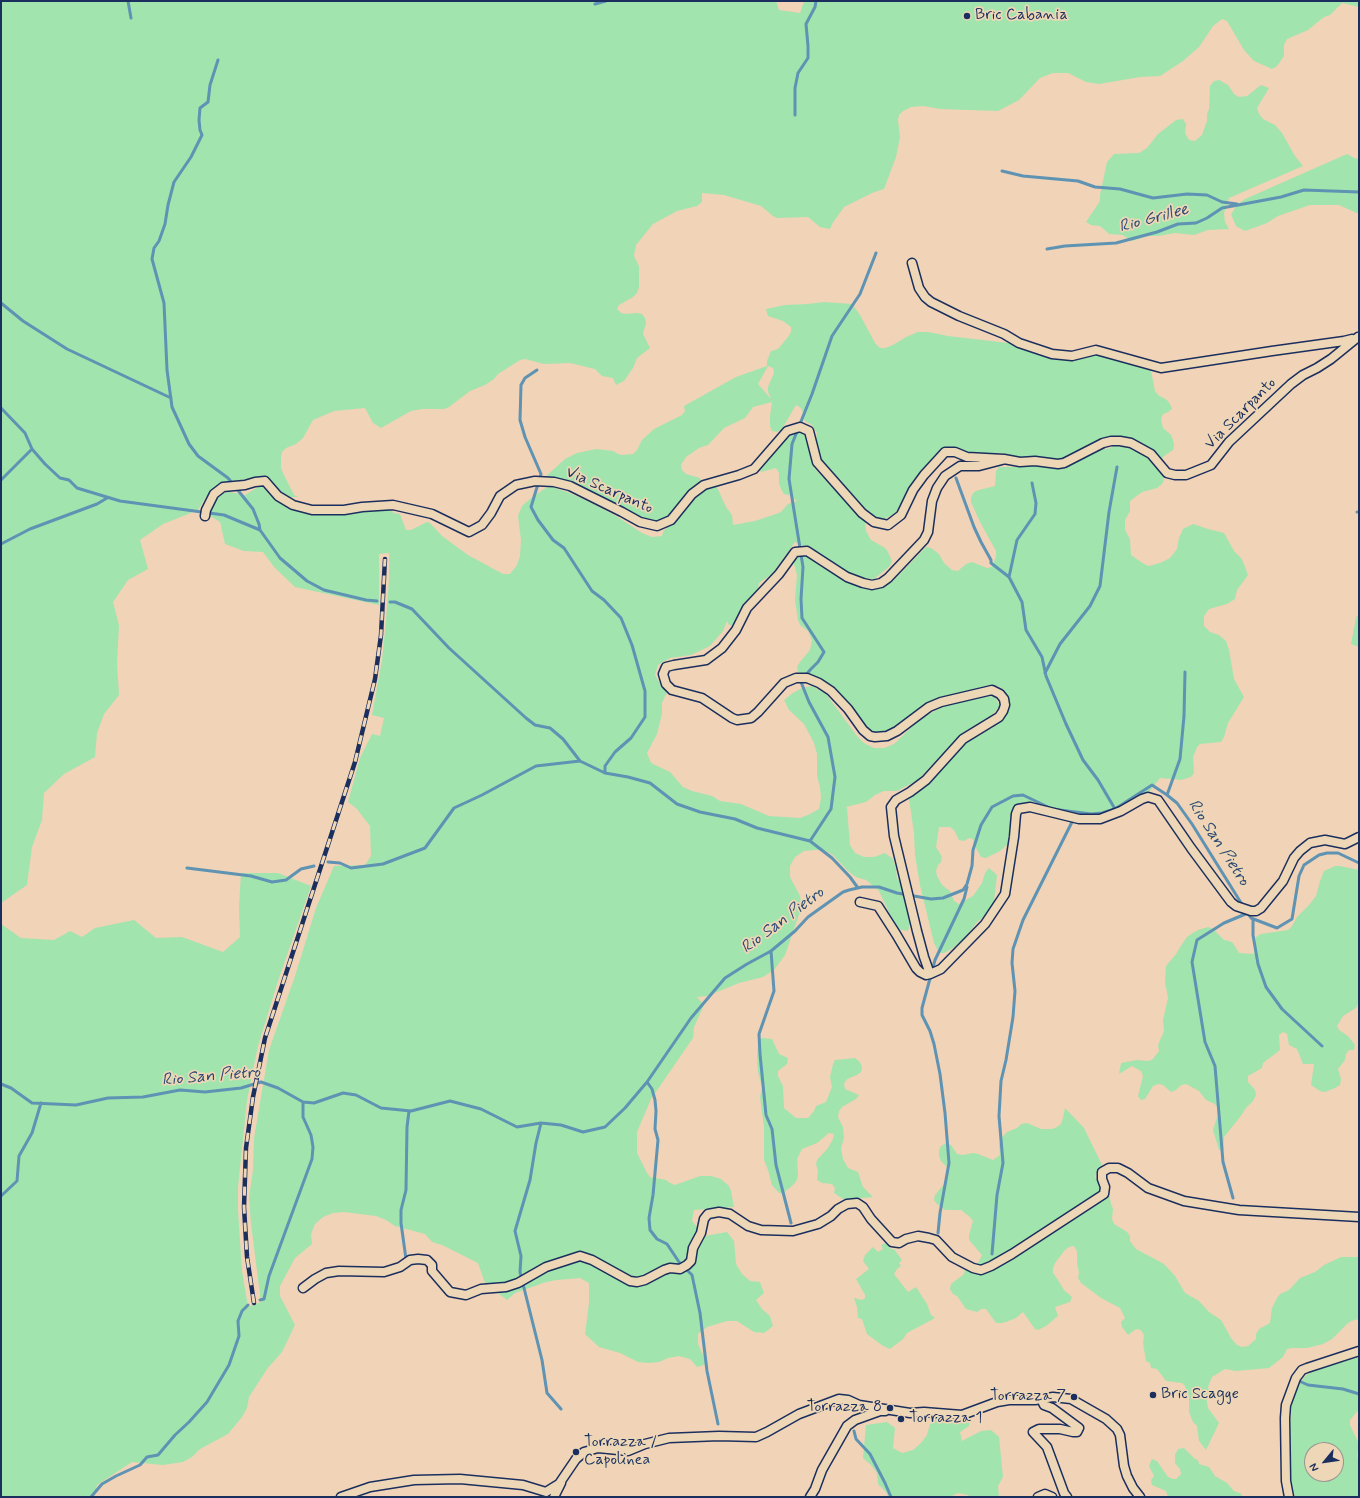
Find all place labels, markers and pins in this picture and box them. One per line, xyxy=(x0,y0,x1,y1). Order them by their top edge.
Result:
place label: Bric Cabania xyxy=(975,6,1068,26)
marker: Bric Cabania xyxy=(962,11,972,21)
place label: Bric Scagge xyxy=(1161,1385,1239,1405)
place label: Torrazza 7 xyxy=(990,1387,1066,1407)
marker: Bric Scagge xyxy=(1148,1390,1158,1400)
marker: Torrazza 7 xyxy=(1069,1392,1079,1402)
place label: Torrazza 8 xyxy=(807,1398,882,1418)
marker: Torrazza 8 xyxy=(885,1403,895,1413)
place label: Torrazza 1 xyxy=(909,1409,982,1429)
marker: Torrazza 1 xyxy=(896,1414,906,1424)
place label: Torrazza / Capolinea xyxy=(584,1433,657,1471)
marker: Torrazza / Capolinea xyxy=(571,1447,581,1457)

